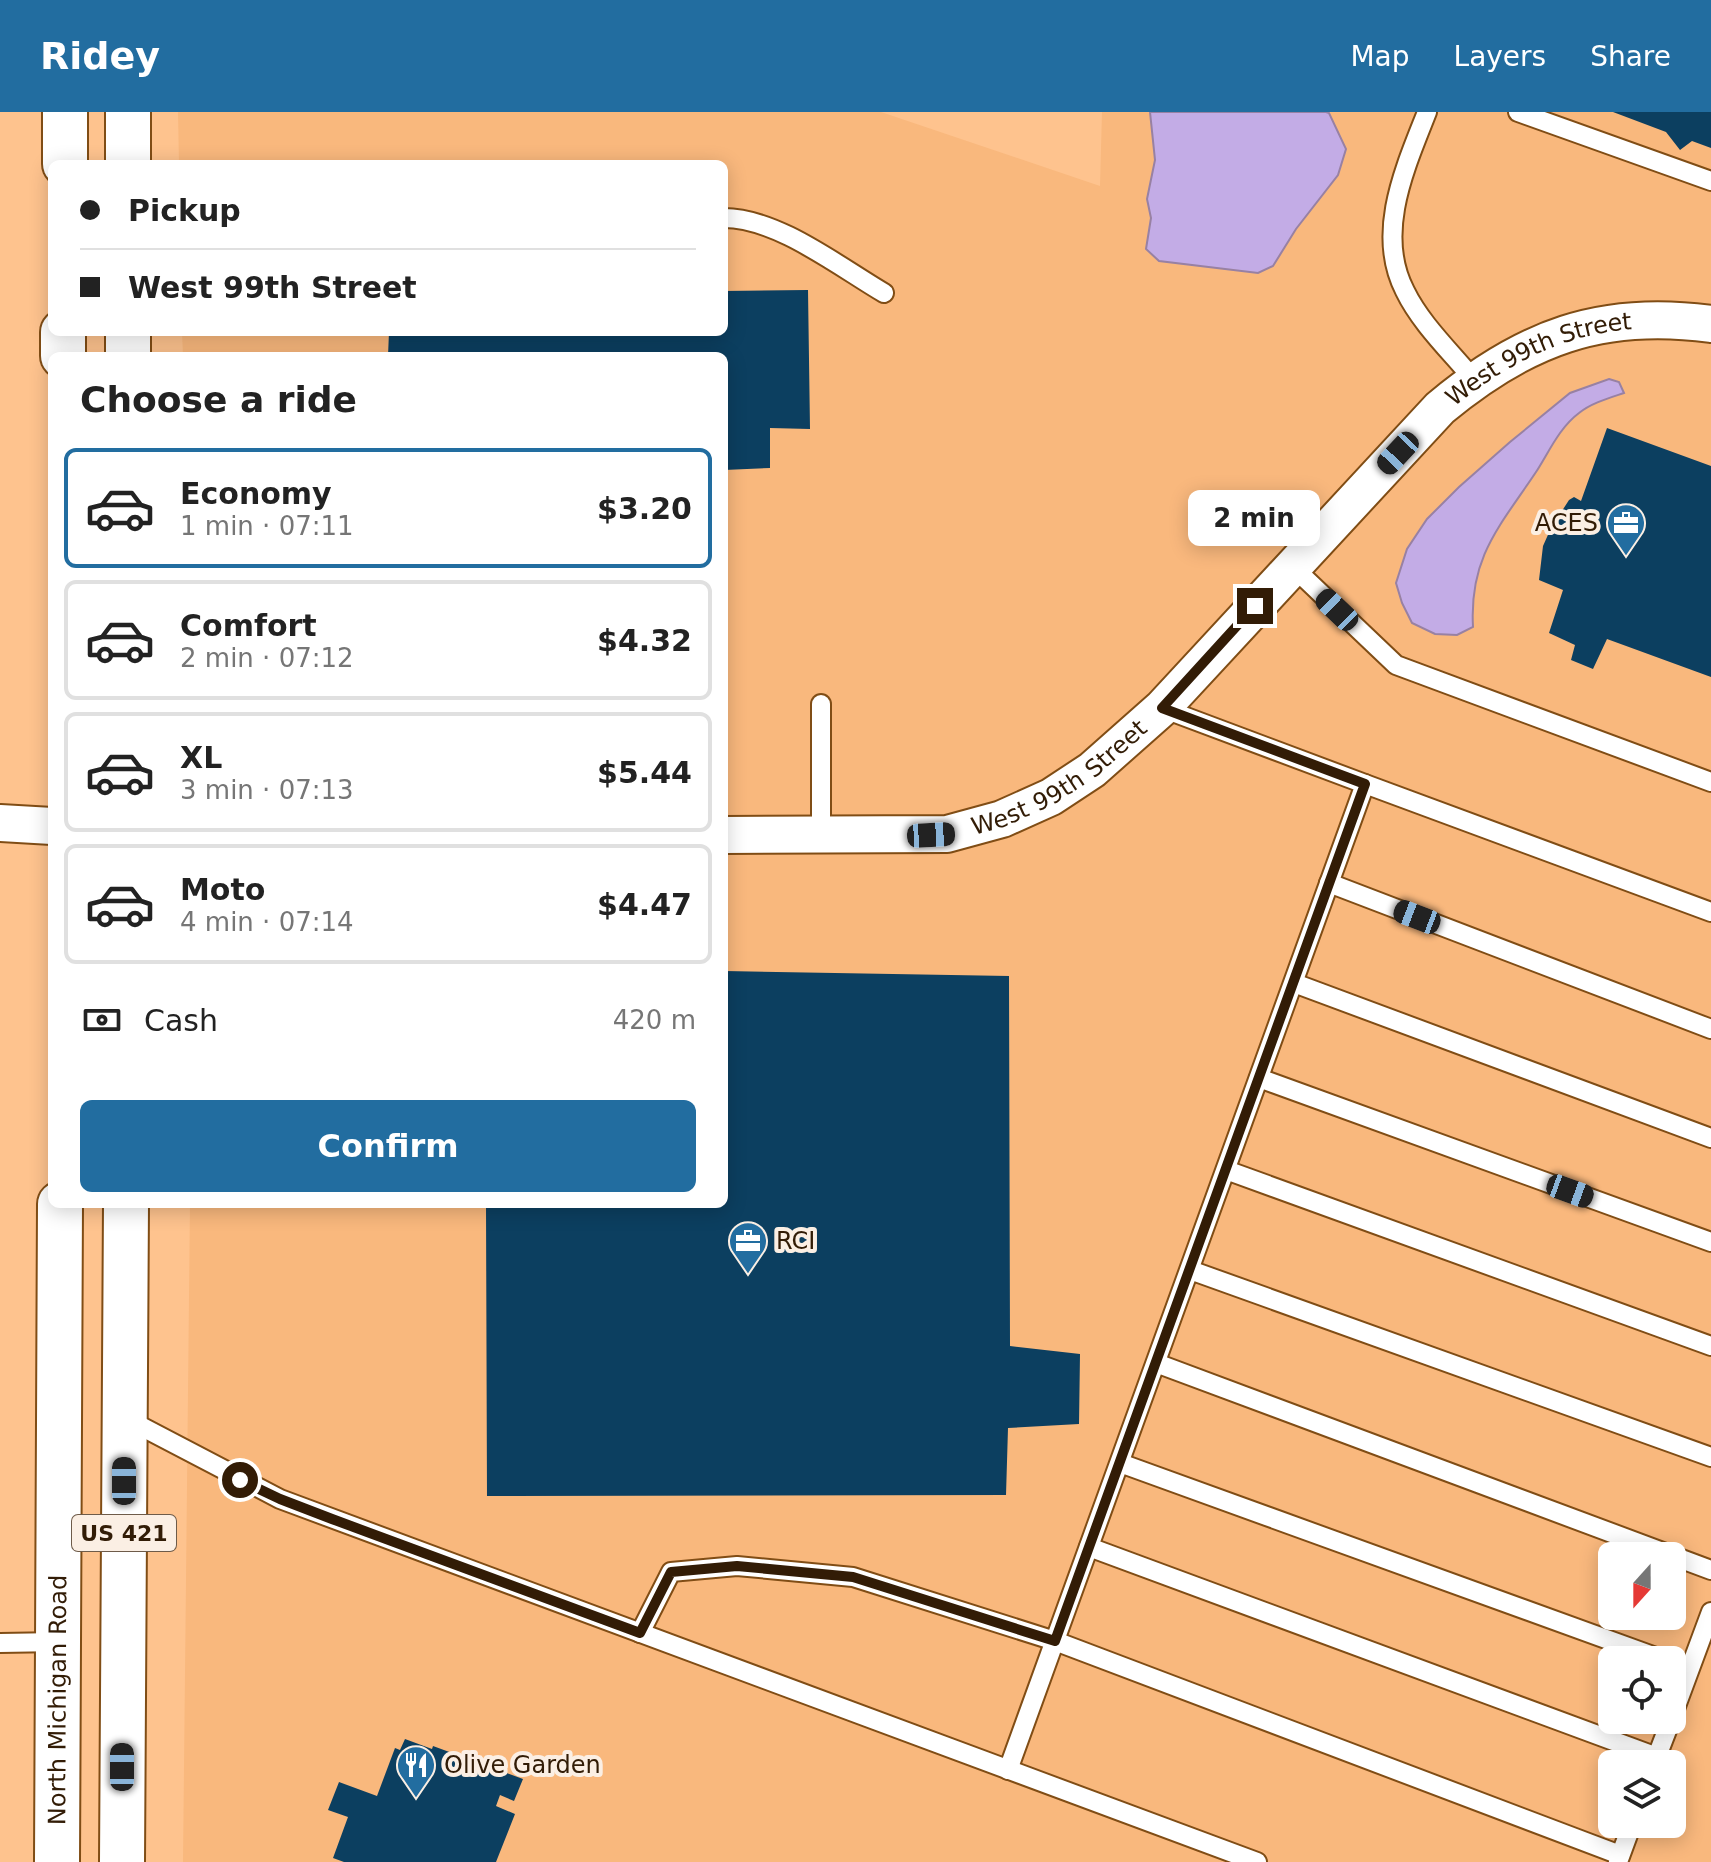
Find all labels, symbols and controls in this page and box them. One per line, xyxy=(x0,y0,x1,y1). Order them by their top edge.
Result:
text: Ridey xyxy=(40,34,160,78)
text: Map xyxy=(1350,40,1410,73)
text: Layers xyxy=(1454,40,1546,73)
text: Share xyxy=(1590,40,1671,73)
text: Pickup xyxy=(128,193,241,228)
text: West 99th Street xyxy=(128,270,417,305)
street label: West 99th Street xyxy=(1440,307,1633,412)
text: Choose a ride xyxy=(80,379,357,420)
car xyxy=(1373,427,1423,479)
icon: car xyxy=(84,472,156,544)
text: Economy xyxy=(180,476,332,511)
callout: 2 min xyxy=(1189,490,1321,546)
text: $3.20 xyxy=(597,491,692,526)
office icon: ACES xyxy=(1605,502,1647,557)
text: 2 min xyxy=(1213,503,1295,533)
place label: ACES xyxy=(1535,509,1598,537)
text: 1 min · 07:11 xyxy=(180,511,354,541)
car xyxy=(1311,585,1363,635)
route end xyxy=(1237,588,1273,624)
icon: car xyxy=(84,604,156,676)
text: Comfort xyxy=(180,608,317,643)
text: $4.32 xyxy=(597,623,692,658)
text: 2 min · 07:12 xyxy=(180,643,354,673)
street label: West 99th Street xyxy=(968,714,1153,841)
icon: car xyxy=(84,736,156,808)
text: XL xyxy=(180,740,222,775)
text: $5.44 xyxy=(597,755,692,790)
text: 3 min · 07:13 xyxy=(180,775,354,805)
car xyxy=(906,822,956,848)
icon: car xyxy=(84,868,156,940)
text: Moto xyxy=(180,872,265,907)
text: $4.47 xyxy=(597,887,692,922)
car xyxy=(1390,897,1444,937)
text: 4 min · 07:14 xyxy=(180,907,354,937)
icon: cash xyxy=(80,998,124,1042)
text: Cash xyxy=(144,1003,218,1038)
text: 420 m xyxy=(613,1005,696,1035)
button: Confirm xyxy=(80,1100,696,1192)
car xyxy=(1543,1172,1597,1210)
office icon: RCI xyxy=(727,1220,769,1275)
place label: RCI xyxy=(776,1227,815,1255)
car xyxy=(112,1457,136,1505)
route start xyxy=(222,1462,258,1498)
road number: US 421 xyxy=(72,1515,176,1551)
north arrow xyxy=(1598,1542,1686,1630)
map controls xyxy=(1598,1542,1686,1838)
street label: North Michigan Road xyxy=(43,1575,72,1825)
button: locate xyxy=(1598,1646,1686,1734)
car xyxy=(110,1743,134,1791)
restaurant icon: Olive Garden xyxy=(395,1744,437,1799)
button: layers xyxy=(1598,1750,1686,1838)
place label: Olive Garden xyxy=(444,1751,601,1779)

